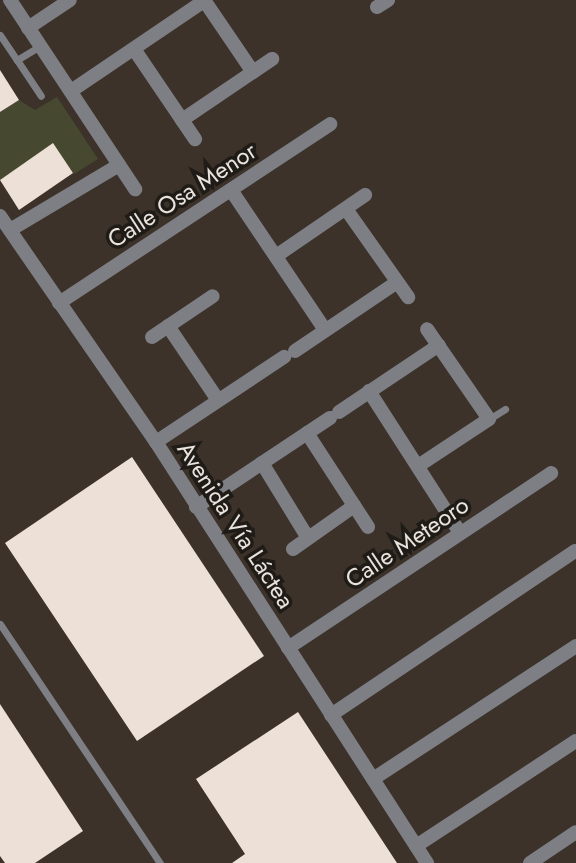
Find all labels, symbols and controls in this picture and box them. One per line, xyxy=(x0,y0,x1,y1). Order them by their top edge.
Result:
street label: Calle Osa Menor xyxy=(102,136,262,254)
street label: Avenida Vía Láctea xyxy=(171,436,301,614)
street label: Calle Meteoro xyxy=(340,490,474,594)

